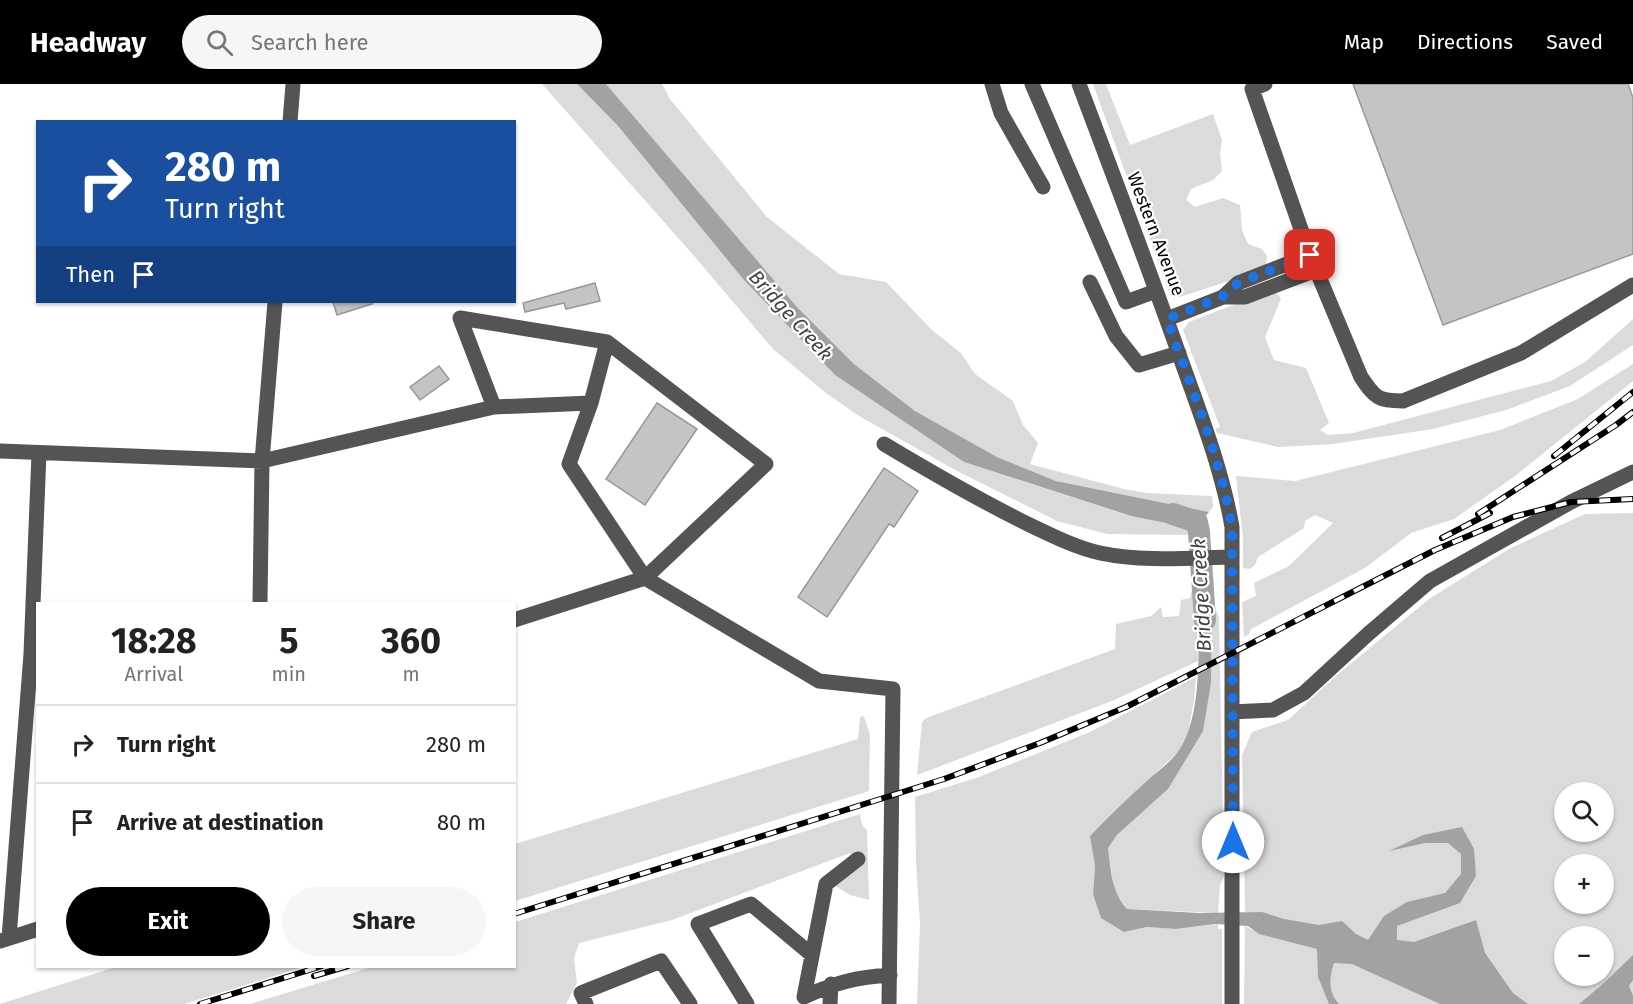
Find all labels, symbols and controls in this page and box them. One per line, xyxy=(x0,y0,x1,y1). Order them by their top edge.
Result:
search box xyxy=(182,15,602,69)
text: Headway xyxy=(30,26,146,59)
icon: search xyxy=(203,26,236,59)
text: Search here xyxy=(251,29,369,56)
text: Map xyxy=(1344,29,1384,55)
text: Directions xyxy=(1417,29,1513,55)
text: Saved xyxy=(1546,29,1603,55)
text: 280 m xyxy=(165,142,281,192)
icon: right xyxy=(66,144,144,222)
street label: Western Avenue xyxy=(1122,169,1190,299)
text: Turn right xyxy=(165,193,285,225)
pin xyxy=(1284,229,1335,280)
icon: arrive xyxy=(1293,238,1326,271)
icon: arrive xyxy=(127,258,160,291)
text: Then xyxy=(66,261,115,288)
water label: Bridge Creek xyxy=(744,265,838,365)
water label: Bridge Creek xyxy=(1186,538,1216,652)
text: 18:28 xyxy=(111,619,197,663)
text: 5 xyxy=(279,619,298,663)
text: 360 xyxy=(381,619,441,663)
text: Arrival xyxy=(124,662,183,686)
text: min xyxy=(272,662,306,686)
text: m xyxy=(402,662,420,686)
icon: right xyxy=(66,728,99,761)
text: Turn right xyxy=(117,731,216,758)
text: 280 m xyxy=(426,731,486,758)
map controls xyxy=(1554,782,1614,986)
button: search xyxy=(1554,782,1614,842)
icon: arrive xyxy=(66,806,99,839)
text: Arrive at destination xyxy=(117,809,324,836)
text: 80 m xyxy=(437,809,486,836)
position arrow xyxy=(1201,810,1265,874)
button: + xyxy=(1554,854,1614,914)
button: Exit xyxy=(66,887,270,956)
button: Share xyxy=(282,887,486,956)
button: − xyxy=(1554,926,1614,986)

